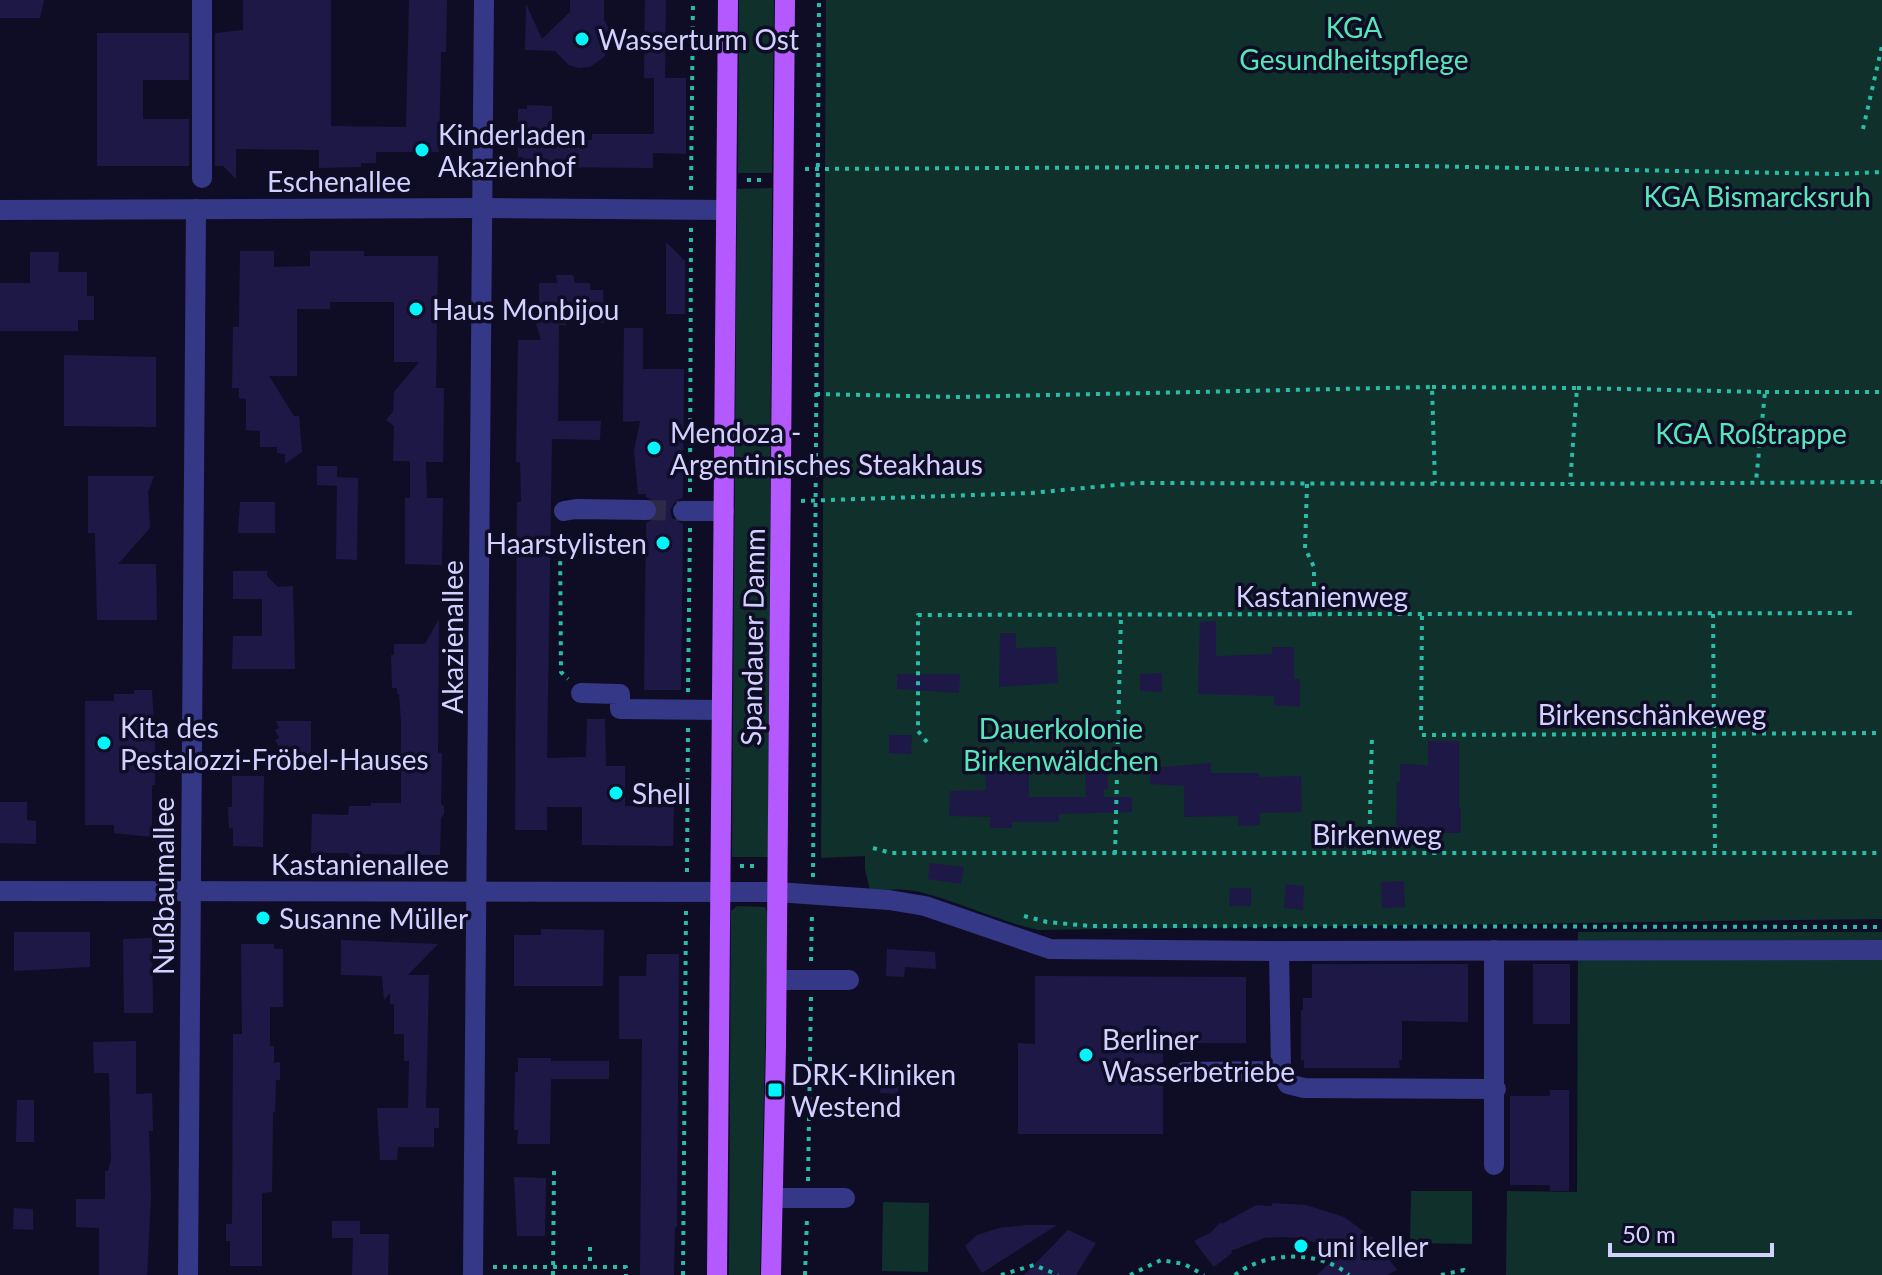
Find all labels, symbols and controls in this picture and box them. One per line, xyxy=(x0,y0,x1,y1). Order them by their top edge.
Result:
park label: KGA Gesundheitspflege xyxy=(1239,10,1469,76)
place label: Wasserturm Ost xyxy=(598,22,799,56)
marker: Wasserturm Ost xyxy=(573,30,591,48)
place label: Kinderladen Akazienhof xyxy=(438,117,586,183)
marker: Kinderladen Akazienhof xyxy=(413,141,431,159)
street label: Eschenallee xyxy=(267,164,411,198)
park label: KGA Bismarcksruh xyxy=(1643,179,1871,213)
place label: Haus Monbijou xyxy=(432,292,619,326)
marker: Haus Monbijou xyxy=(407,300,425,318)
place label: Mendoza - Argentinisches Steakhaus xyxy=(670,415,983,481)
park label: KGA Roßtrappe xyxy=(1655,416,1847,450)
marker: Mendoza - Argentinisches Steakhaus xyxy=(645,439,663,457)
place label: Haarstylisten xyxy=(486,526,647,560)
street label: Spandauer Damm xyxy=(733,528,771,746)
marker: Haarstylisten xyxy=(654,534,672,552)
street label: Akazienallee xyxy=(435,560,469,714)
street label: Kastanienweg xyxy=(1236,579,1408,613)
street label: Birkenschänkeweg xyxy=(1538,697,1766,731)
place label: Kita des Pestalozzi-Fröbel-Hauses xyxy=(120,710,429,776)
park label: Dauerkolonie Birkenwäldchen xyxy=(963,711,1159,777)
marker: Kita des Pestalozzi-Fröbel-Hauses xyxy=(95,734,113,752)
place label: Shell xyxy=(632,776,691,810)
marker: Shell xyxy=(607,784,625,802)
street label: Nußbaumallee xyxy=(146,797,180,975)
street label: Birkenweg xyxy=(1312,817,1442,851)
street label: Kastanienallee xyxy=(271,847,449,881)
place label: Susanne Müller xyxy=(279,901,468,935)
marker: Susanne Müller xyxy=(254,909,272,927)
place label: Berliner Wasserbetriebe xyxy=(1102,1022,1295,1088)
marker: Berliner Wasserbetriebe xyxy=(1077,1046,1095,1064)
place label: DRK-Kliniken Westend xyxy=(791,1057,956,1123)
marker: DRK-Kliniken Westend xyxy=(766,1081,784,1099)
scale bar xyxy=(1610,1207,1772,1257)
text: 50 m xyxy=(1622,1219,1676,1248)
place label: uni keller xyxy=(1317,1229,1429,1263)
marker: uni keller xyxy=(1292,1237,1310,1255)

